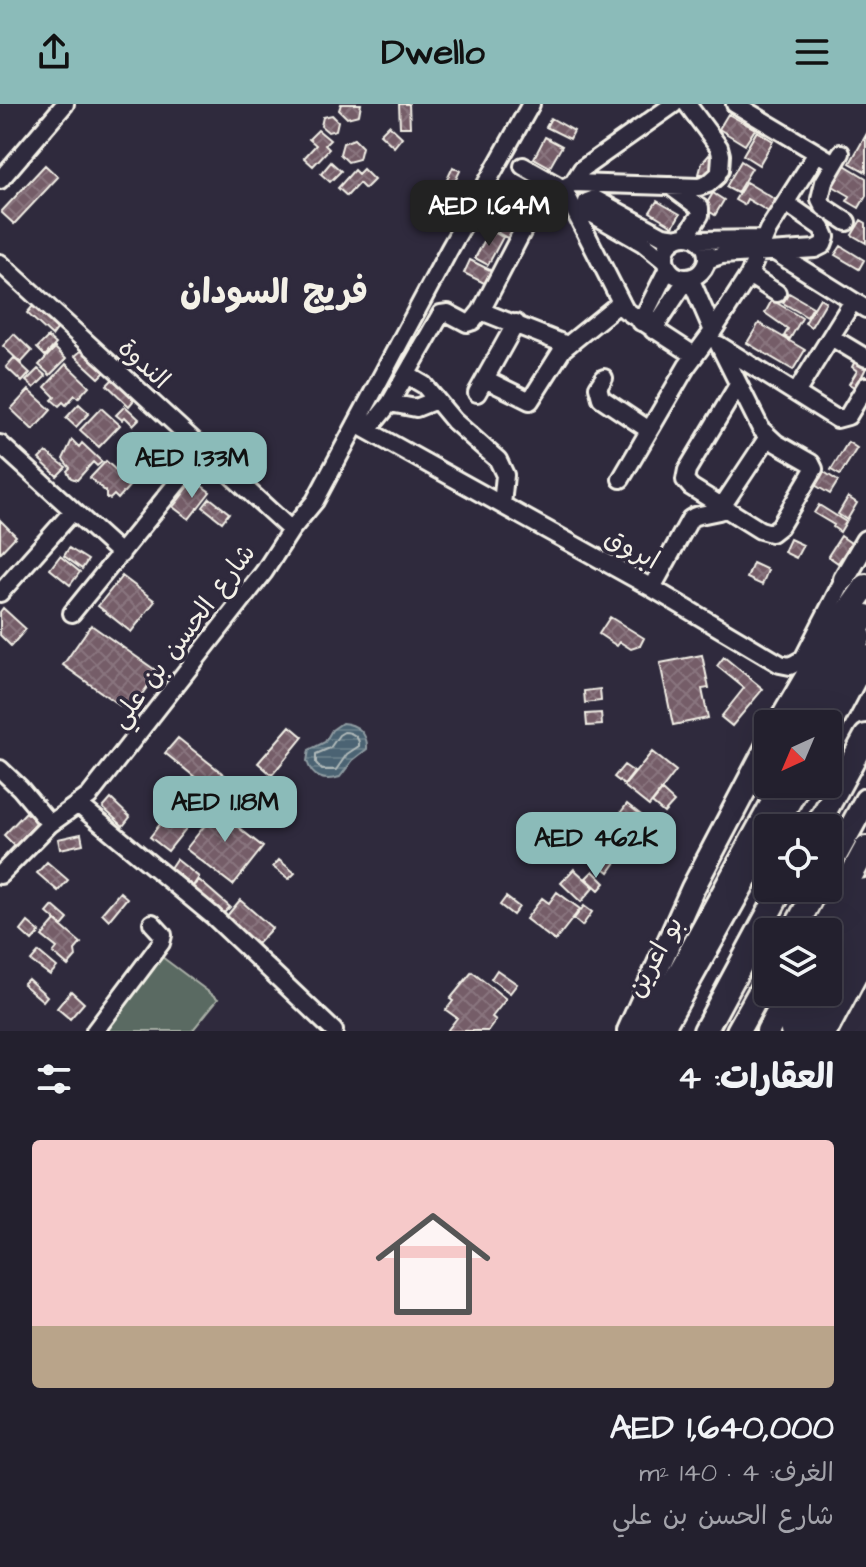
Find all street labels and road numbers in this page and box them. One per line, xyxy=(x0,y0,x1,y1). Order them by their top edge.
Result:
street label: الندوة xyxy=(110,330,178,398)
street label: ابروق xyxy=(598,519,666,579)
street label: شارع الحسن بن علي xyxy=(102,537,267,738)
street label: بو اعرين xyxy=(618,910,692,1004)

